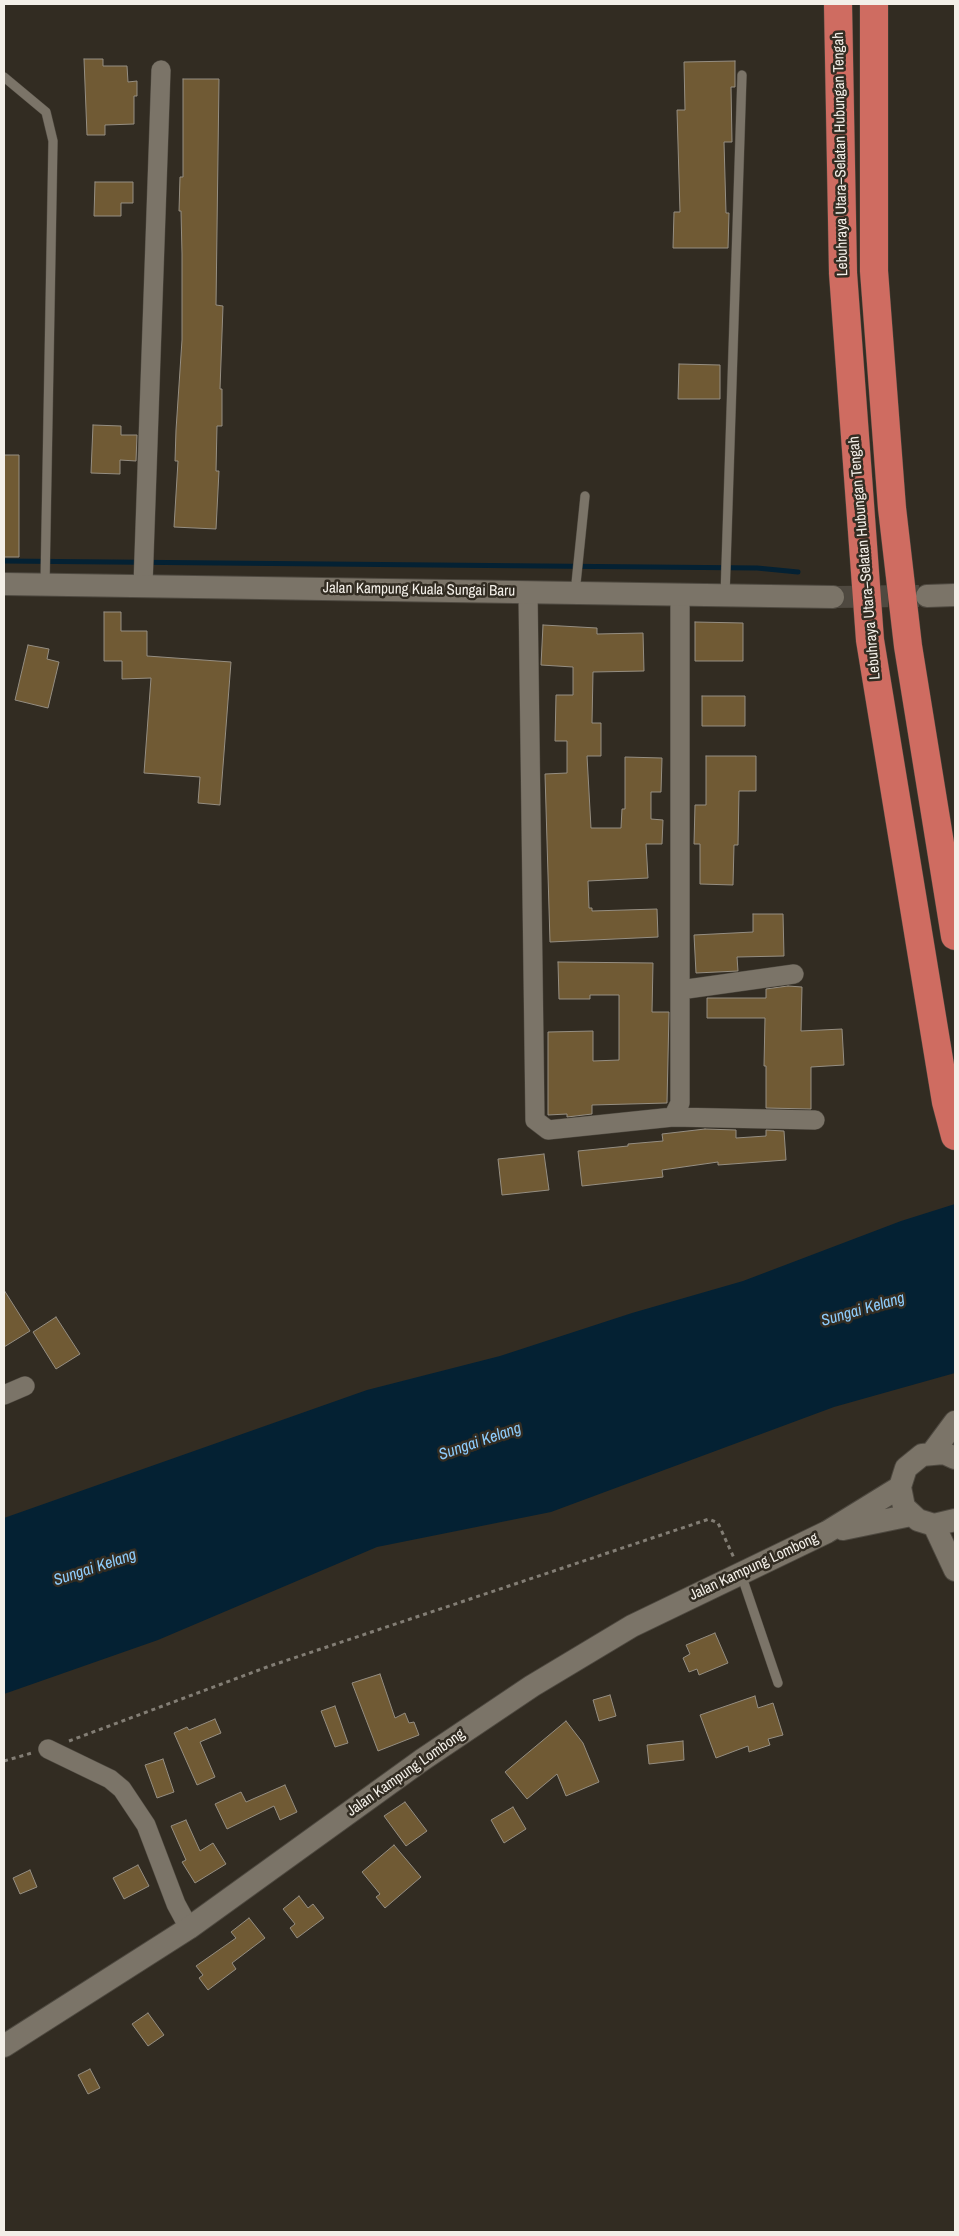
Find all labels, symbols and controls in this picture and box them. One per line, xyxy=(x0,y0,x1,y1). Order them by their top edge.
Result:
street label: Lebuhraya Utara–Selatan Hubungan Tengah xyxy=(830,32,852,276)
street label: Lebuhraya Utara–Selatan Hubungan Tengah xyxy=(845,436,885,680)
street label: Jalan Kampung Kuala Sungai Baru xyxy=(323,579,515,601)
water label: Sungai Kelang xyxy=(819,1289,907,1331)
water label: Sungai Kelang xyxy=(436,1419,524,1465)
street label: Jalan Kampung Lombong xyxy=(687,1529,821,1605)
water label: Sungai Kelang xyxy=(51,1546,139,1590)
street label: Jalan Kampung Lombong xyxy=(343,1725,469,1821)

